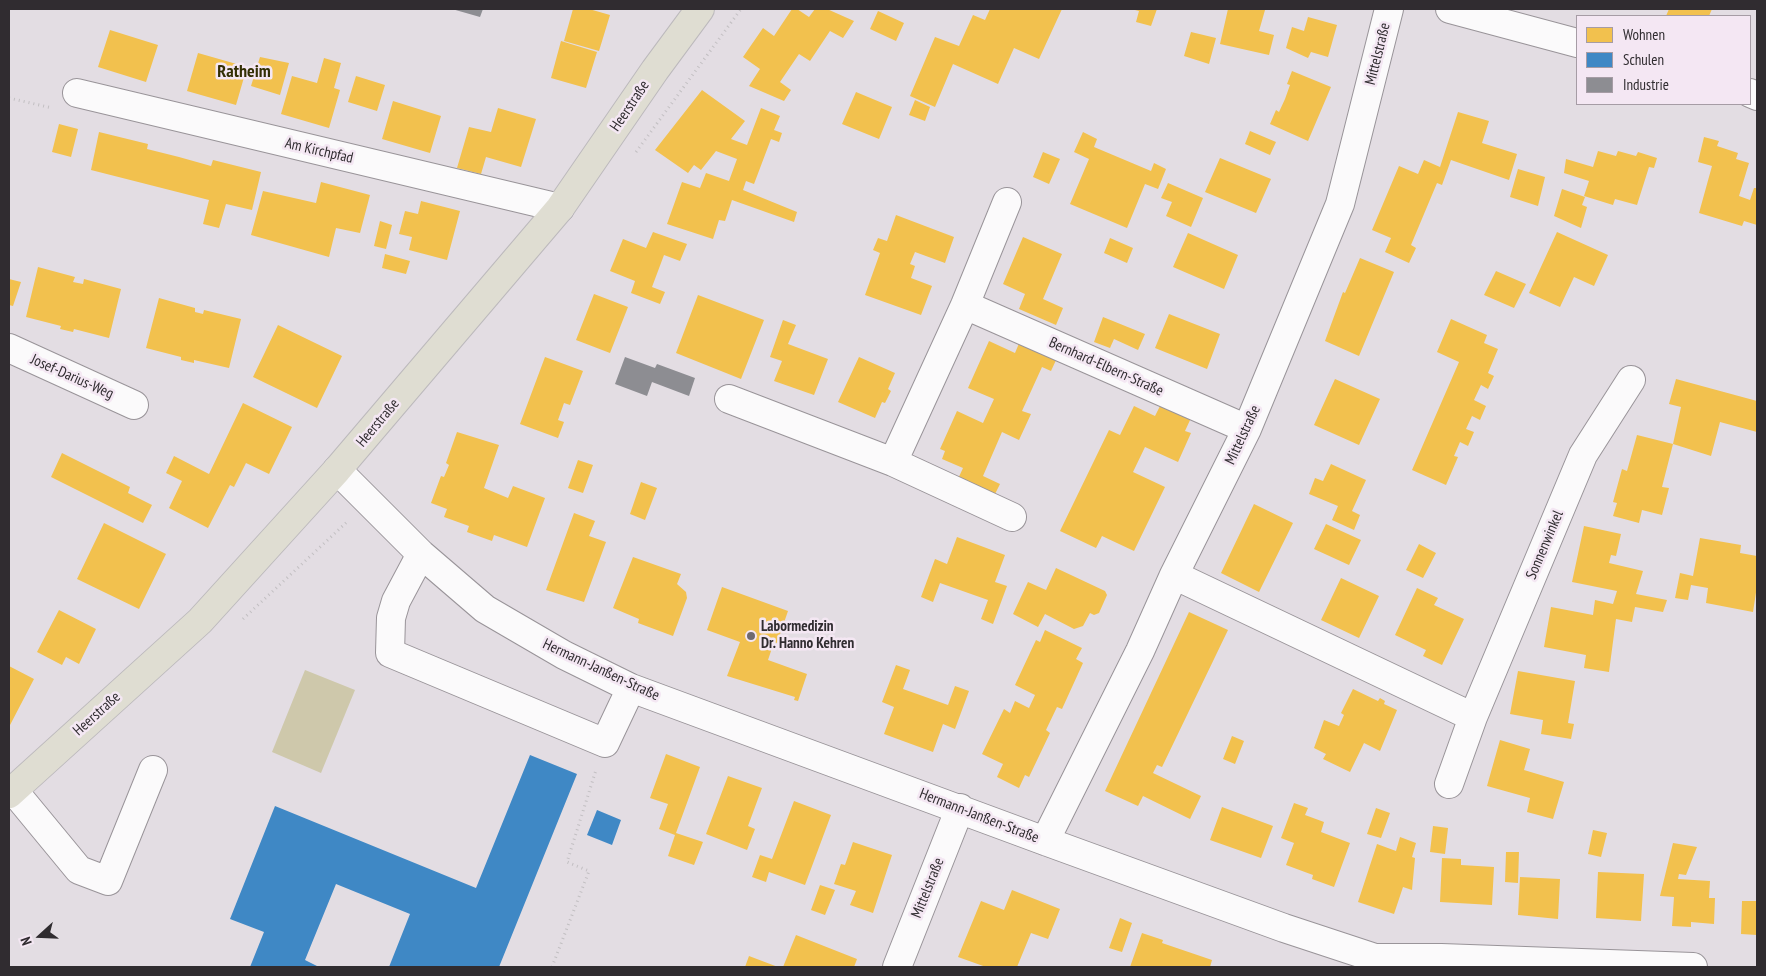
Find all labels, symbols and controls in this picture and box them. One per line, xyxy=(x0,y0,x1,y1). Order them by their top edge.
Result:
legend xyxy=(1576,15,1751,105)
street label: Mittelstraße xyxy=(1362,21,1394,87)
text: Wohnen xyxy=(1623,25,1665,44)
text: Schulen xyxy=(1623,50,1664,69)
district label: Ratheim xyxy=(217,61,271,83)
text: Industrie xyxy=(1623,75,1669,94)
street label: Heerstraße xyxy=(607,77,653,135)
street label: Am Kirchpfad xyxy=(283,134,355,168)
street label: Bernhard-Elbern-Straße xyxy=(1046,334,1166,400)
street label: Josef-Darius-Weg xyxy=(28,351,116,403)
street label: Heerstraße xyxy=(353,395,403,451)
street label: Mittelstraße xyxy=(1221,402,1265,468)
street label: Sonnenwinkel xyxy=(1522,508,1568,582)
place label: Labormedizin Dr. Hanno Kehren xyxy=(761,618,854,653)
marker: Labormedizin Dr. Hanno Kehren xyxy=(745,630,757,642)
street label: Hermann-Janßen-Straße xyxy=(540,635,662,705)
street label: Heerstraße xyxy=(70,688,124,740)
street label: Hermann-Janßen-Straße xyxy=(917,785,1041,847)
street label: Mittelstraße xyxy=(908,855,948,921)
north arrow xyxy=(15,911,65,961)
text: N xyxy=(16,934,36,948)

